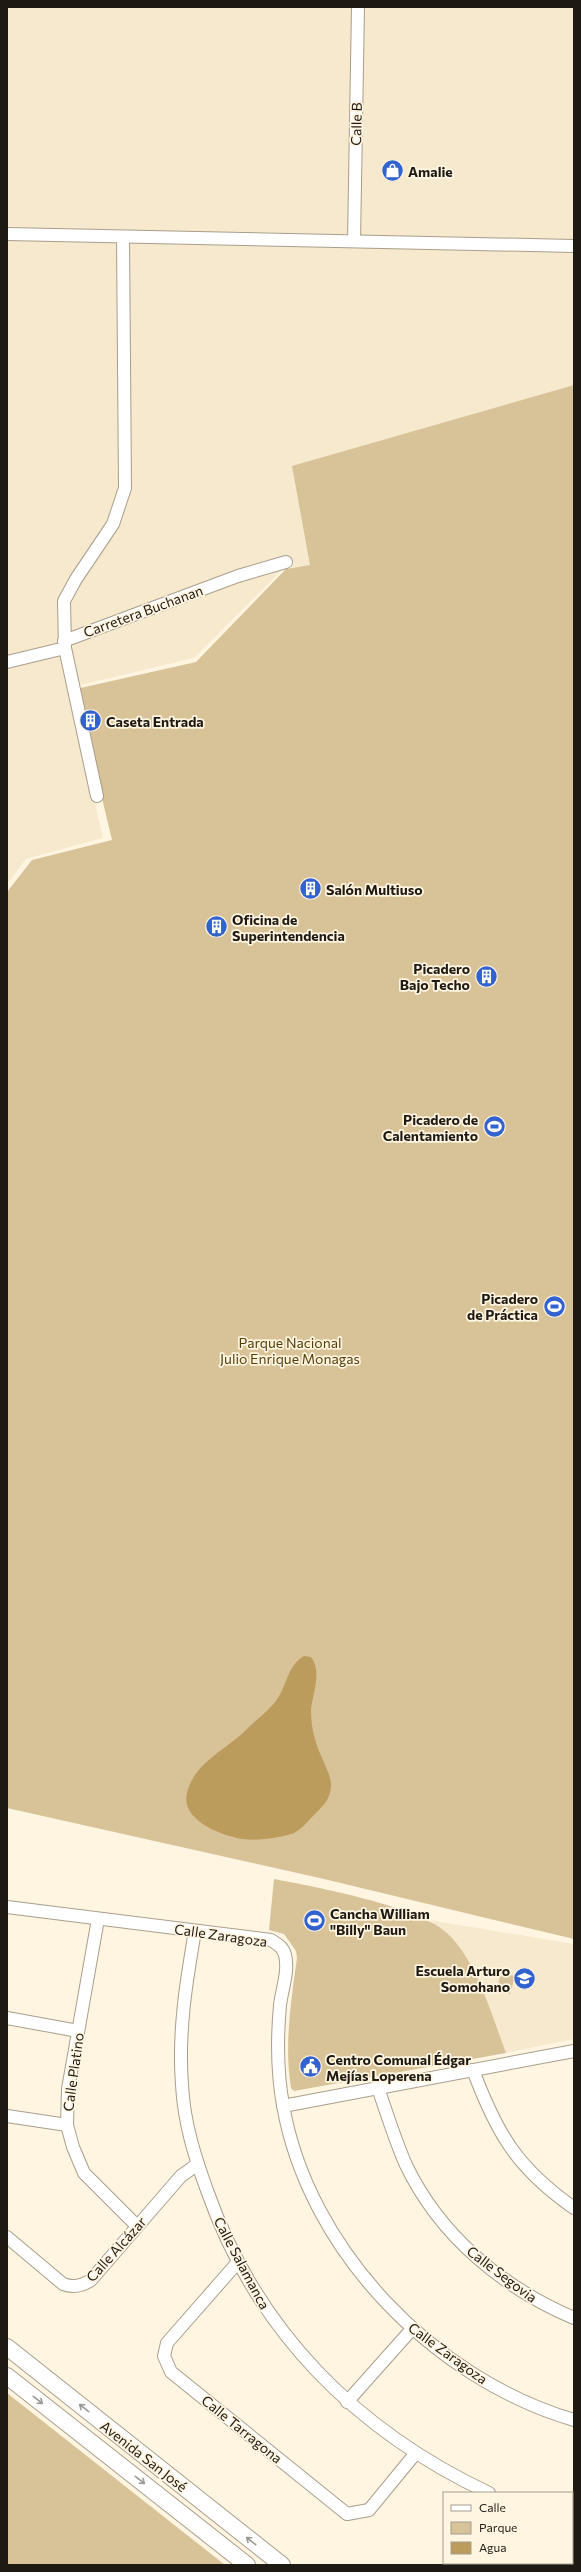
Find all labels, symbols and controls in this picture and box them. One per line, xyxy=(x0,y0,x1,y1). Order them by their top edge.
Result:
street label: Calle B xyxy=(347,102,365,146)
shop icon: Amalie xyxy=(380,158,406,184)
place label: Amalie xyxy=(408,163,453,180)
street label: Carretera Buchanan xyxy=(81,581,205,641)
building icon: Caseta Entrada xyxy=(78,708,104,734)
place label: Caseta Entrada xyxy=(106,713,204,730)
building icon: Salón Multiuso xyxy=(297,876,323,902)
place label: Salón Multiuso xyxy=(326,881,423,898)
place label: Oficina de Superintendencia xyxy=(232,911,345,944)
building icon: Oficina de Superintendencia xyxy=(203,914,229,940)
place label: Picadero Bajo Techo xyxy=(400,960,470,993)
building icon: Picadero Bajo Techo xyxy=(473,963,499,989)
place label: Picadero de Calentamiento xyxy=(383,1111,478,1144)
sports icon: Picadero de Calentamiento xyxy=(481,1114,507,1140)
place label: Picadero de Práctica xyxy=(467,1290,538,1323)
sports icon: Picadero de Práctica xyxy=(541,1293,567,1319)
park label: Parque Nacional Julio Enrique Monagas xyxy=(220,1334,360,1367)
place label: Cancha William "Billy" Baun xyxy=(330,1905,430,1938)
sports icon: Cancha William "Billy" Baun xyxy=(301,1908,327,1934)
street label: Calle Zaragoza xyxy=(173,1920,269,1950)
place label: Escuela Arturo Somohano xyxy=(416,1962,510,1995)
school or university icon: Escuela Arturo Somohano xyxy=(512,1965,538,1991)
street label: Calle Platino xyxy=(59,2031,87,2113)
place label: Centro Comunal Édgar Mejías Loperena xyxy=(326,2051,471,2084)
public building icon: Centro Comunal Édgar Mejías Loperena xyxy=(297,2054,323,2080)
street label: Calle Alcázar xyxy=(82,2213,150,2285)
street label: Calle Salamanca xyxy=(210,2214,274,2312)
street label: Calle Segovia xyxy=(464,2242,540,2306)
street label: Calle Zaragoza xyxy=(405,2319,491,2387)
street label: Calle Tarragona xyxy=(198,2391,286,2467)
one-way arrow xyxy=(32,2395,43,2404)
one-way arrow xyxy=(78,2404,89,2412)
street label: Avenida San José xyxy=(97,2417,191,2495)
one-way arrow xyxy=(134,2476,145,2485)
legend xyxy=(443,2492,573,2564)
text: Calle xyxy=(479,2500,506,2514)
text: Parque xyxy=(479,2520,517,2534)
one-way arrow xyxy=(246,2537,257,2545)
text: Agua xyxy=(479,2540,507,2554)

